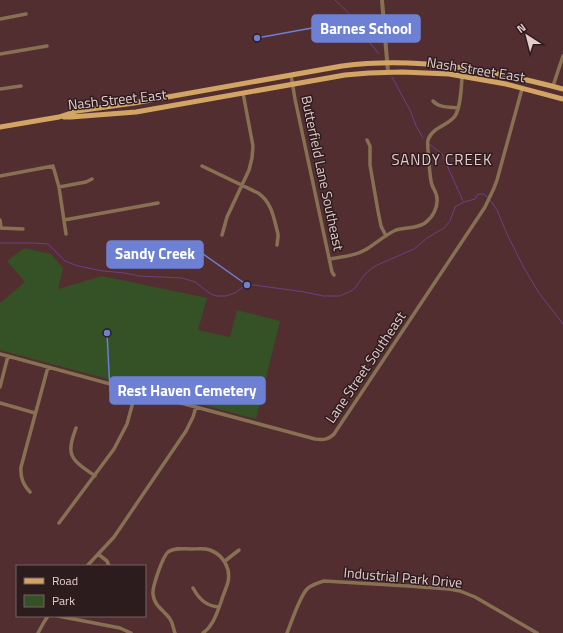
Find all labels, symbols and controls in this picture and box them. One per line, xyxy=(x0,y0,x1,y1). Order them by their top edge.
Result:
callout: Barnes School xyxy=(312,15,420,42)
north arrow xyxy=(507,16,547,56)
text: Barnes School xyxy=(320,17,412,40)
text: N xyxy=(513,19,529,37)
street label: Nash Street East xyxy=(425,51,527,87)
street label: Nash Street East xyxy=(67,83,167,115)
street label: Butterfield Lane Southeast xyxy=(296,94,350,253)
district label: SANDY CREEK xyxy=(391,148,493,171)
callout: Sandy Creek xyxy=(107,241,203,268)
text: Sandy Creek xyxy=(115,242,195,265)
street label: Lane Street Southeast xyxy=(320,307,410,427)
callout: Rest Haven Cemetery xyxy=(110,377,265,404)
text: Rest Haven Cemetery xyxy=(117,379,257,402)
street label: Industrial Park Drive xyxy=(343,561,463,593)
legend xyxy=(16,565,146,617)
text: Road xyxy=(52,571,78,590)
text: Park xyxy=(52,591,75,610)

